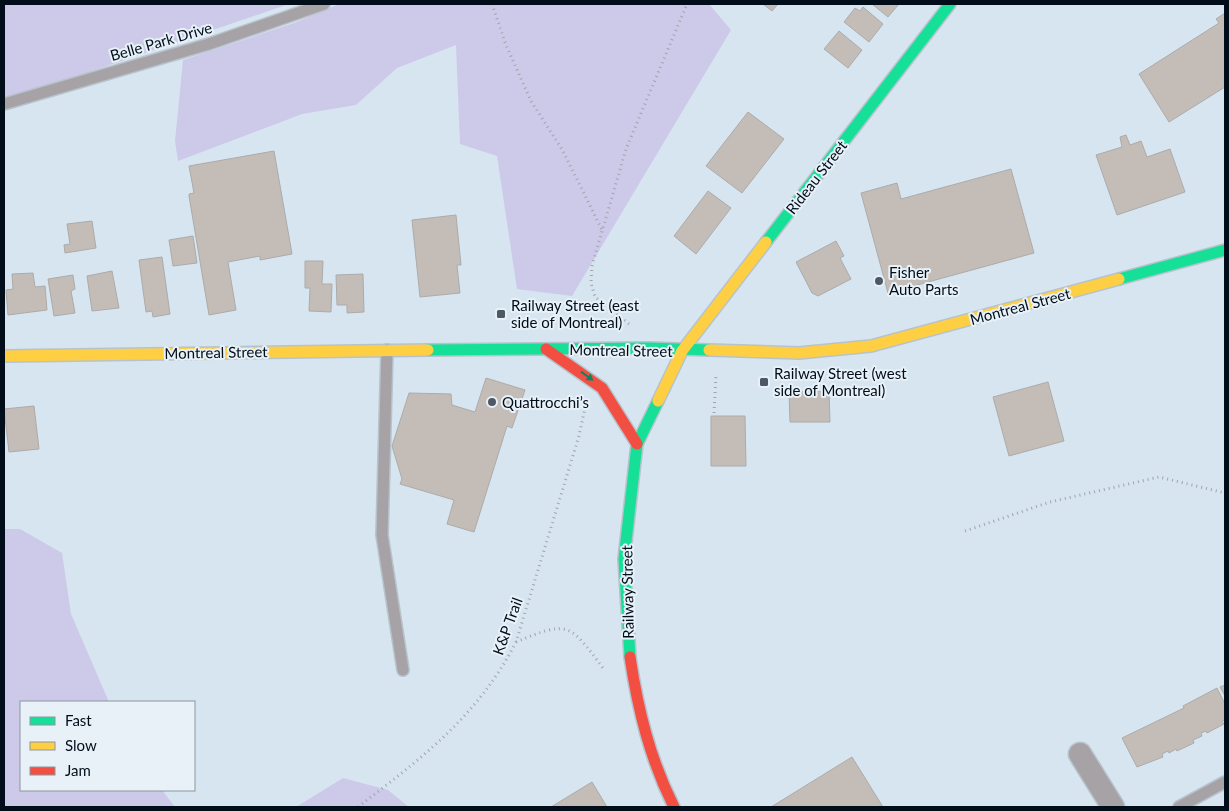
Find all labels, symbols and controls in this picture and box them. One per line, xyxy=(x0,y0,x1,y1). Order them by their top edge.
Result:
street label: Belle Park Drive xyxy=(108,18,214,64)
street label: Rideau Street xyxy=(782,136,851,217)
place label: Fisher Auto Parts xyxy=(889,263,959,298)
marker: Fisher Auto Parts xyxy=(873,275,885,287)
street label: Montreal Street xyxy=(968,284,1073,328)
place label: Railway Street (east side of Montreal) xyxy=(511,296,640,331)
marker: Railway Street (east side of Montreal) xyxy=(495,308,507,320)
street label: Montreal Street xyxy=(569,340,673,360)
street label: Montreal Street xyxy=(164,342,268,362)
place label: Railway Street (west side of Montreal) xyxy=(774,364,907,399)
one-way arrow xyxy=(580,371,594,381)
marker: Railway Street (west side of Montreal) xyxy=(758,376,770,388)
place label: Quattrocchi’s xyxy=(502,393,589,411)
marker: Quattrocchi’s xyxy=(486,396,498,408)
street label: Railway Street xyxy=(617,544,637,639)
street label: K&P Trail xyxy=(488,595,526,657)
legend xyxy=(20,701,195,791)
text: Fast xyxy=(65,711,92,729)
text: Slow xyxy=(65,736,97,754)
text: Jam xyxy=(65,761,91,779)

